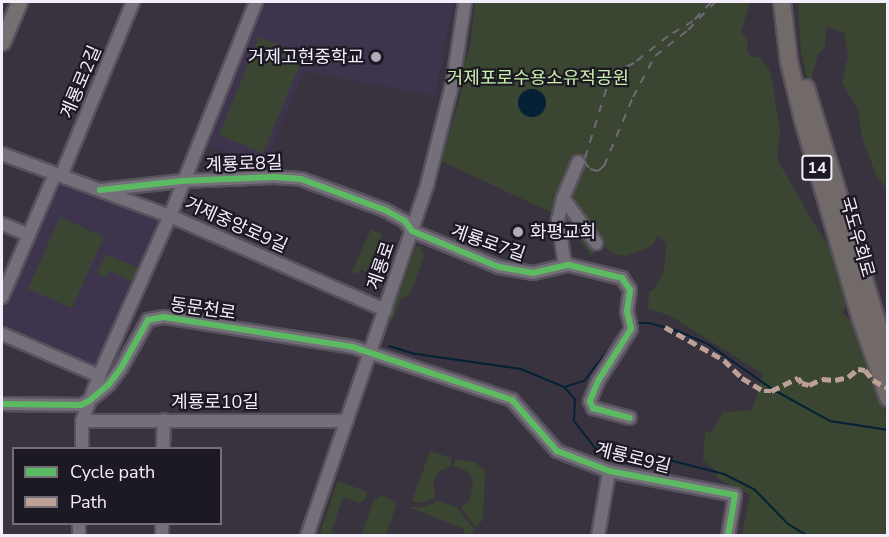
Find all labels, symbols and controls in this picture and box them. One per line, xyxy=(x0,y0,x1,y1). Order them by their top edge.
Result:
street label: 계룡로2길 xyxy=(56,42,106,122)
place label: 거제고현중학교 xyxy=(248,46,364,68)
marker: 거제고현중학교 xyxy=(369,50,383,64)
park label: 거제포로수용소유적공원 xyxy=(447,67,629,89)
street label: 계룡로8길 xyxy=(205,152,283,176)
road number: 14 xyxy=(800,155,834,181)
street label: 거제중앙로9길 xyxy=(181,193,291,257)
street label: 국도우회로 xyxy=(835,194,879,280)
street label: 계룡로7길 xyxy=(448,220,528,266)
place label: 화평교회 xyxy=(530,221,596,243)
marker: 화평교회 xyxy=(511,225,525,239)
street label: 계룡로 xyxy=(363,239,399,293)
street label: 동문천로 xyxy=(169,294,237,324)
street label: 계룡로10길 xyxy=(171,391,259,413)
street label: 계룡로9길 xyxy=(593,438,673,478)
legend xyxy=(12,447,222,525)
text: Cycle path xyxy=(70,460,155,484)
text: Path xyxy=(70,490,107,514)

